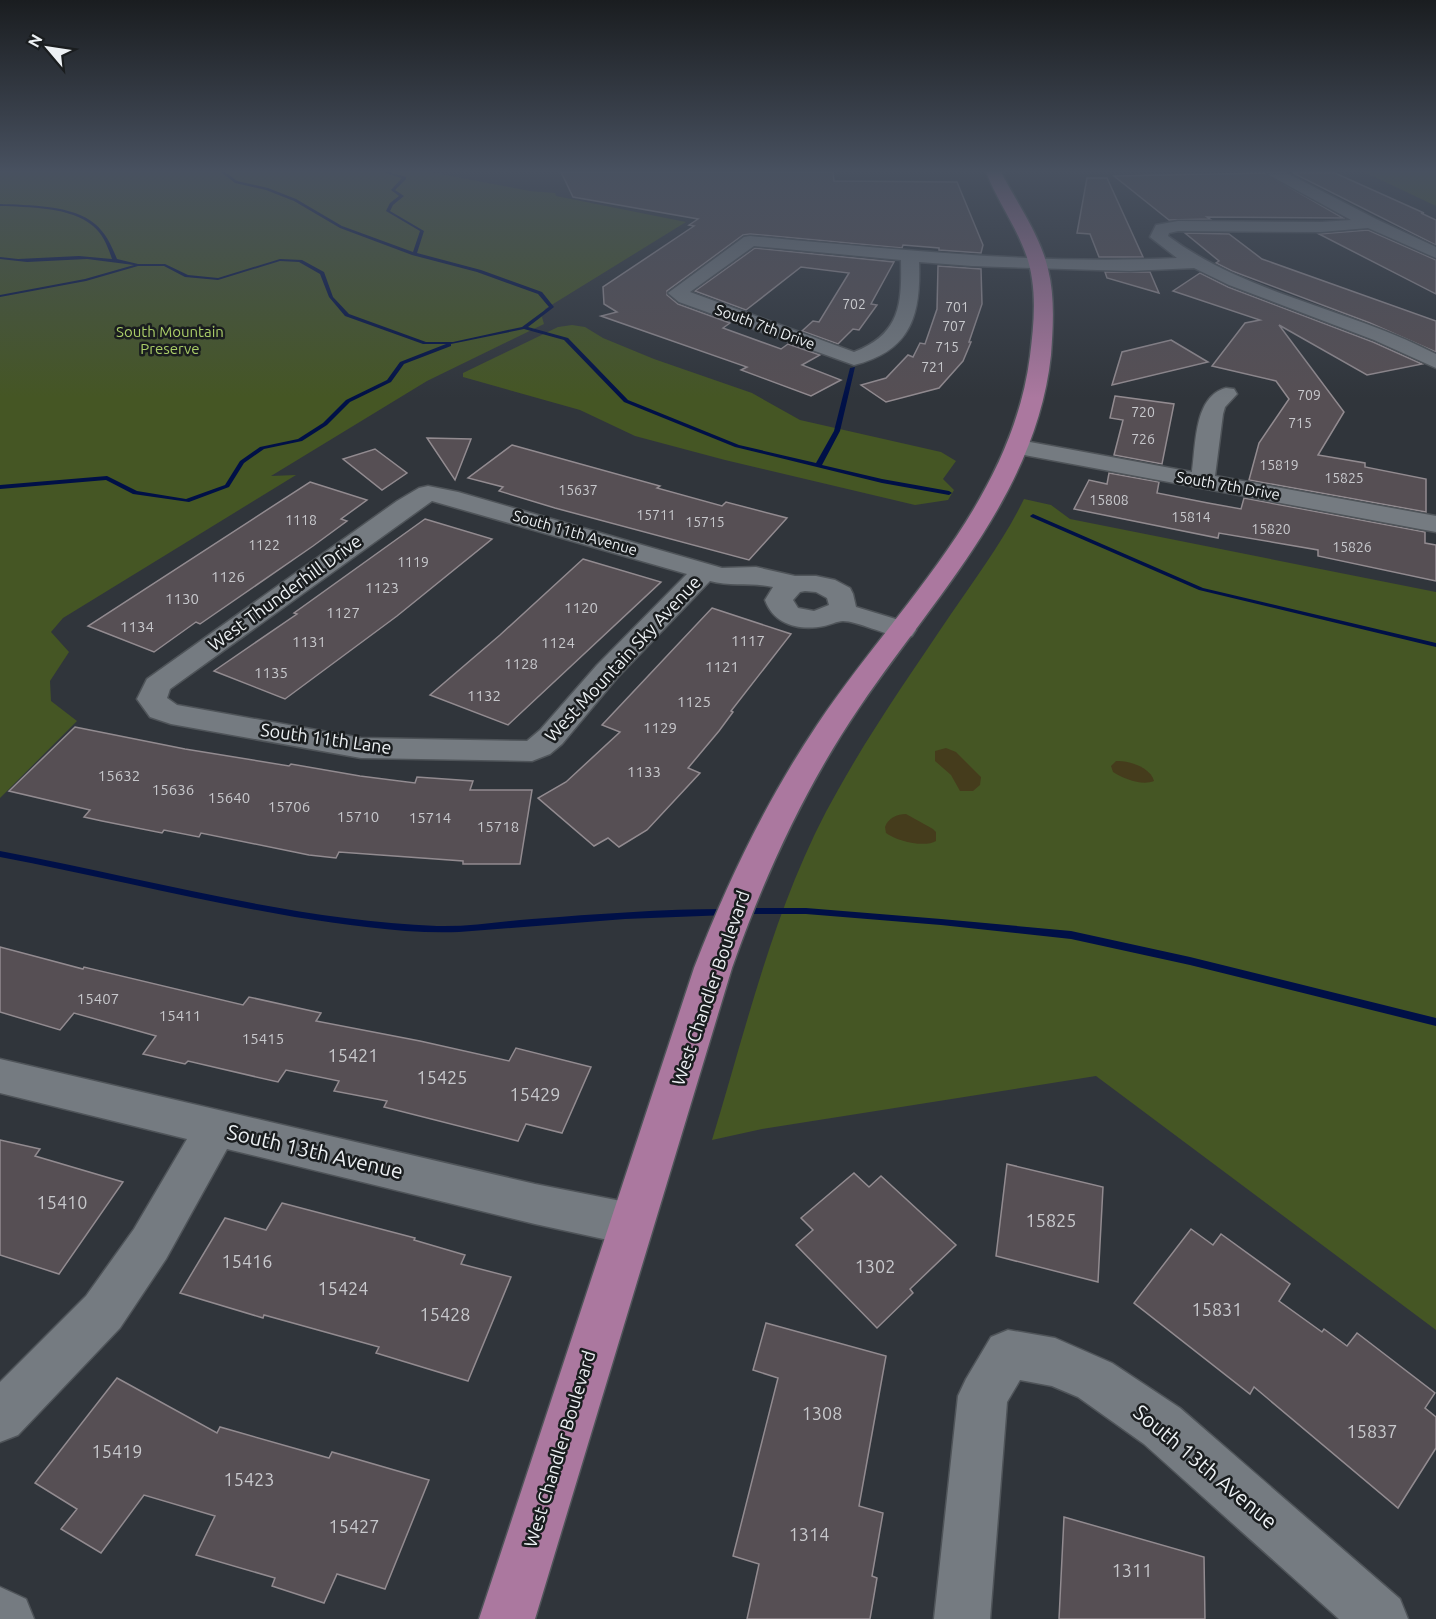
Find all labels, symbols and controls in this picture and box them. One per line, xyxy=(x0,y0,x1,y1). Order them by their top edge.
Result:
north arrow xyxy=(18,18,78,78)
text: N xyxy=(24,31,46,50)
house number: 702 xyxy=(842,296,866,312)
house number: 701 xyxy=(945,299,969,315)
street label: South 7th Drive xyxy=(713,301,817,352)
house number: 707 xyxy=(942,318,966,334)
park label: South Mountain Preserve xyxy=(116,323,224,357)
house number: 715 xyxy=(935,339,959,355)
house number: 721 xyxy=(921,359,945,375)
house number: 709 xyxy=(1297,387,1321,403)
house number: 720 xyxy=(1131,404,1155,420)
house number: 715 xyxy=(1288,415,1312,431)
house number: 726 xyxy=(1131,431,1155,447)
house number: 15819 xyxy=(1259,457,1299,473)
street label: South 7th Drive xyxy=(1175,468,1281,503)
house number: 15825 xyxy=(1324,470,1364,486)
house number: 15637 xyxy=(558,482,598,498)
house number: 15808 xyxy=(1089,492,1129,508)
street label: South 11th Avenue xyxy=(511,507,639,558)
house number: 15711 xyxy=(636,507,676,523)
house number: 15814 xyxy=(1171,509,1211,525)
house number: 1118 xyxy=(285,512,317,528)
house number: 15715 xyxy=(685,514,725,530)
house number: 15820 xyxy=(1251,521,1291,537)
street label: West Thunderhill Drive xyxy=(204,530,365,654)
house number: 1122 xyxy=(248,537,280,553)
house number: 15826 xyxy=(1332,539,1372,555)
house number: 1119 xyxy=(397,554,429,570)
house number: 1126 xyxy=(211,568,245,585)
street label: West Mountain Sky Avenue xyxy=(540,571,704,745)
house number: 1123 xyxy=(365,579,399,596)
house number: 1130 xyxy=(165,590,199,607)
house number: 1120 xyxy=(564,599,598,616)
house number: 1127 xyxy=(326,604,360,621)
house number: 1134 xyxy=(120,618,154,635)
house number: 1117 xyxy=(731,632,765,649)
house number: 1131 xyxy=(292,633,326,650)
house number: 1124 xyxy=(541,634,575,651)
house number: 1128 xyxy=(504,655,538,672)
house number: 1121 xyxy=(705,658,739,675)
house number: 1135 xyxy=(254,664,288,681)
house number: 1132 xyxy=(467,687,501,704)
house number: 1125 xyxy=(677,693,711,710)
street label: South 11th Lane xyxy=(259,719,393,757)
house number: 1129 xyxy=(643,719,677,736)
house number: 1133 xyxy=(627,763,661,780)
house number: 15632 xyxy=(98,767,140,784)
house number: 15636 xyxy=(152,781,194,798)
house number: 15640 xyxy=(208,789,250,806)
house number: 15706 xyxy=(268,798,310,815)
house number: 15710 xyxy=(337,808,379,825)
house number: 15714 xyxy=(409,809,451,826)
house number: 15718 xyxy=(477,818,519,835)
street label: West Chandler Boulevard xyxy=(667,888,753,1088)
house number: 15407 xyxy=(77,990,119,1007)
house number: 15411 xyxy=(159,1007,201,1024)
house number: 15415 xyxy=(242,1030,284,1047)
house number: 15421 xyxy=(328,1045,378,1065)
house number: 15425 xyxy=(417,1067,467,1087)
house number: 15429 xyxy=(510,1084,560,1104)
street label: South 13th Avenue xyxy=(225,1119,406,1183)
house number: 15410 xyxy=(37,1192,87,1212)
house number: 15825 xyxy=(1026,1210,1076,1230)
house number: 15416 xyxy=(222,1251,272,1271)
house number: 1302 xyxy=(855,1256,895,1276)
house number: 15424 xyxy=(318,1278,368,1298)
house number: 15831 xyxy=(1192,1299,1242,1319)
house number: 15428 xyxy=(420,1304,470,1324)
street label: West Chandler Boulevard xyxy=(520,1348,599,1549)
street label: South 13th Avenue xyxy=(1129,1399,1282,1533)
house number: 1308 xyxy=(802,1403,842,1423)
house number: 15837 xyxy=(1347,1421,1397,1441)
house number: 15419 xyxy=(92,1441,142,1461)
house number: 15423 xyxy=(224,1469,274,1489)
house number: 15427 xyxy=(329,1516,379,1536)
house number: 1314 xyxy=(789,1524,829,1544)
house number: 1311 xyxy=(1112,1560,1152,1580)

